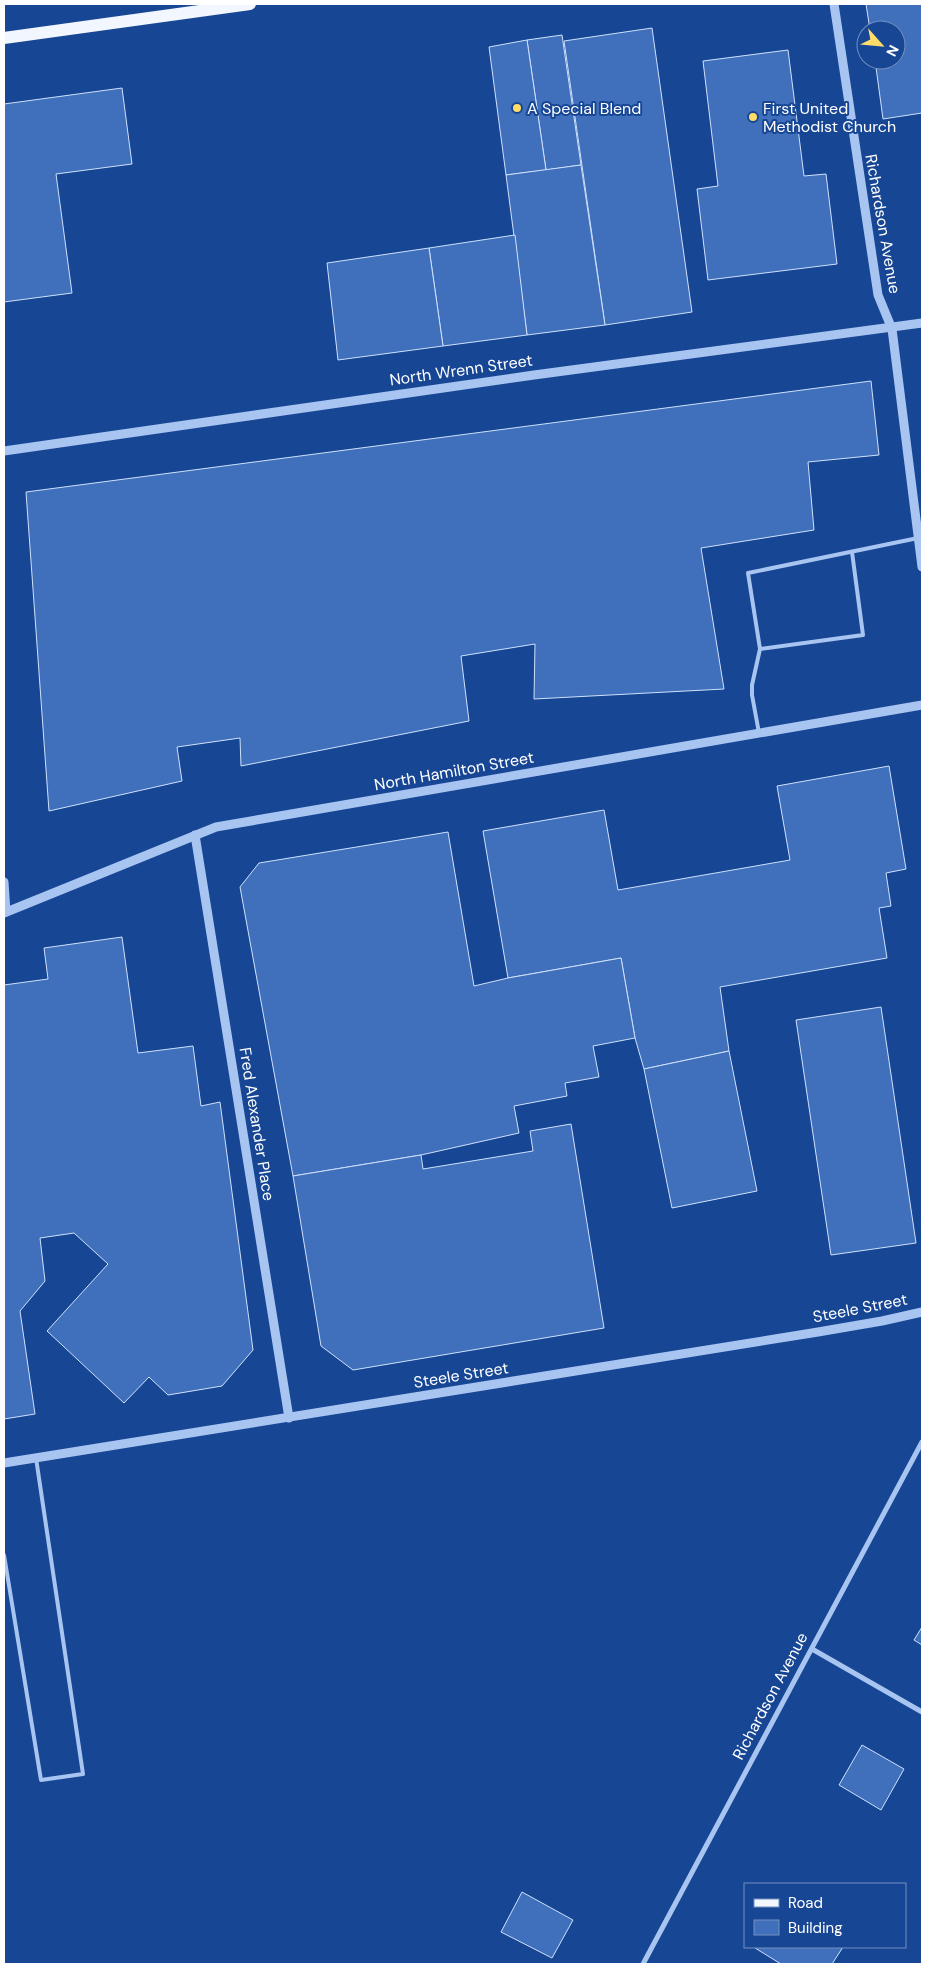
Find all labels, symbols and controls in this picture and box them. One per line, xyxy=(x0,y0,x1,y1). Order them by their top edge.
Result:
north arrow xyxy=(856,20,906,70)
text: N xyxy=(882,42,903,60)
place label: A Special Blend xyxy=(527,98,641,119)
place label: First United Methodist Church xyxy=(763,98,896,137)
marker: A Special Blend xyxy=(511,102,523,114)
marker: First United Methodist Church xyxy=(747,111,759,123)
street label: Richardson Avenue xyxy=(860,153,906,295)
street label: North Wrenn Street xyxy=(388,350,534,390)
street label: North Hamilton Street xyxy=(373,747,535,795)
street label: Fred Alexander Place xyxy=(234,1046,280,1202)
street label: Steele Street xyxy=(811,1289,909,1327)
street label: Steele Street xyxy=(412,1357,510,1393)
street label: Richardson Avenue xyxy=(728,1629,812,1763)
legend xyxy=(744,1883,906,1948)
text: Road xyxy=(788,1893,823,1913)
text: Building xyxy=(788,1918,843,1938)

